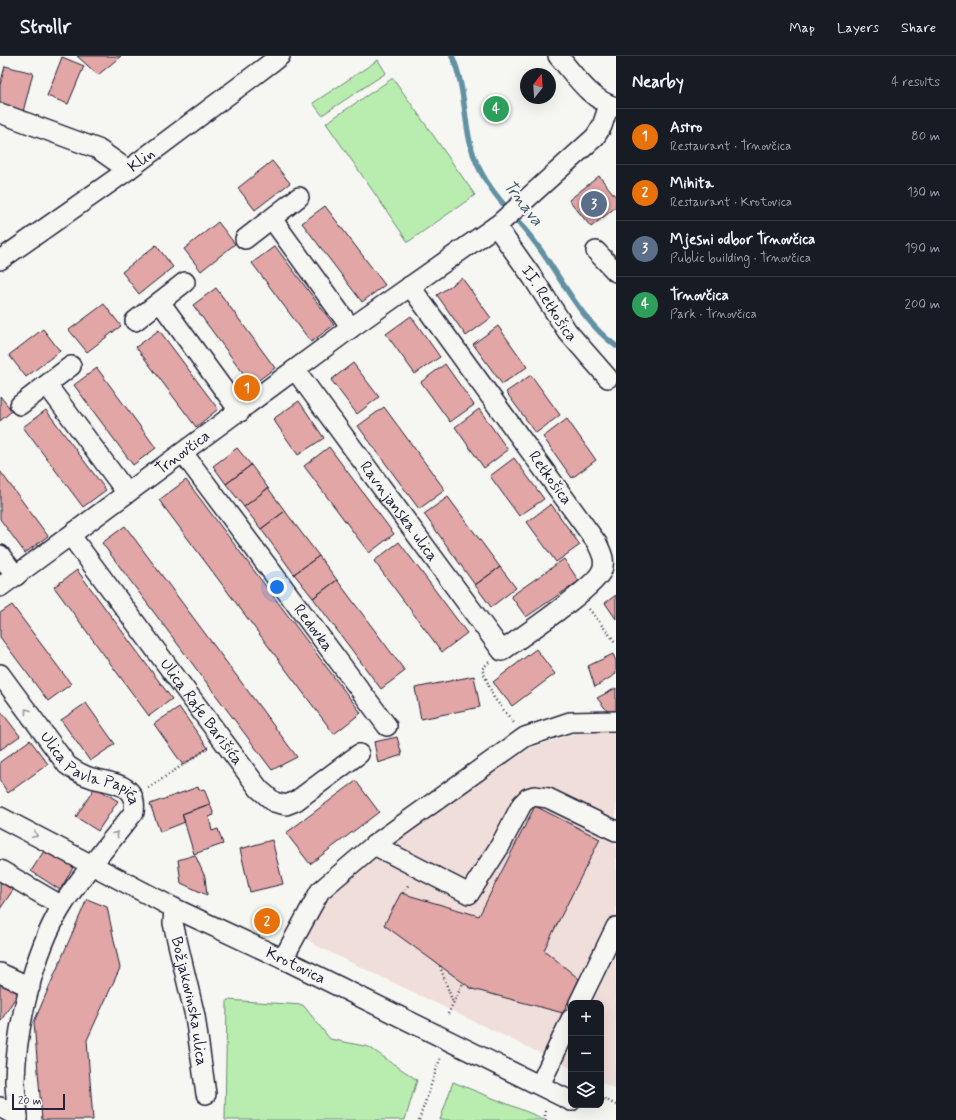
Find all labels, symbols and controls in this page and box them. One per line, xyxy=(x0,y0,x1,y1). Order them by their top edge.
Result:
text: Strollr xyxy=(20,15,71,40)
text: Map xyxy=(789,19,815,37)
text: Layers xyxy=(837,19,879,37)
text: Share xyxy=(901,19,936,37)
north arrow xyxy=(520,68,556,104)
text: Nearby xyxy=(632,71,684,93)
text: 4 results xyxy=(891,74,940,91)
pin: 4 xyxy=(483,94,509,124)
text: Astro xyxy=(670,118,702,138)
text: 1 xyxy=(642,128,648,145)
text: 80 m xyxy=(911,128,940,145)
text: Restaurant · Trnovčica xyxy=(670,138,791,155)
street label: Klin xyxy=(123,143,159,177)
text: Mihita xyxy=(670,174,714,194)
water label: Trnava xyxy=(498,176,548,231)
text: 2 xyxy=(642,184,648,201)
text: 130 m xyxy=(907,184,940,201)
pin: 3 xyxy=(581,189,607,219)
text: Restaurant · Krotovica xyxy=(670,194,792,211)
text: Mjesni odbor Trnovčica xyxy=(670,230,815,250)
text: 3 xyxy=(642,240,648,257)
text: 190 m xyxy=(905,240,940,257)
text: Public building · Trnovčica xyxy=(670,250,811,267)
street label: II. Retkošica xyxy=(517,261,582,346)
text: Trnovčica xyxy=(670,286,729,306)
text: 4 xyxy=(641,296,649,313)
text: 200 m xyxy=(905,296,940,313)
text: Park · Trnovčica xyxy=(670,306,757,323)
pin: 1 xyxy=(234,373,260,403)
street label: Trnovčica xyxy=(151,425,214,479)
street label: Retkošica xyxy=(523,447,577,509)
street label: Ravnjanska ulica xyxy=(355,457,443,566)
your location xyxy=(267,577,287,597)
street label: Redovka xyxy=(289,600,338,656)
street label: Ulica Rafe Barišića xyxy=(155,654,248,769)
one-way arrow xyxy=(25,708,32,715)
street label: Ulica Pavla Papića xyxy=(35,727,145,807)
one-way arrow xyxy=(30,830,38,838)
one-way arrow xyxy=(112,832,119,839)
pin: 2 xyxy=(254,906,280,936)
street label: Božjakovinska ulica xyxy=(166,934,212,1067)
street label: Krotovica xyxy=(263,942,329,989)
map controls xyxy=(568,1000,604,1108)
button: + xyxy=(568,1000,604,1036)
button: − xyxy=(568,1036,604,1072)
button: layers xyxy=(568,1072,604,1108)
scale bar xyxy=(12,1092,65,1111)
text: 20 m xyxy=(18,1094,41,1108)

